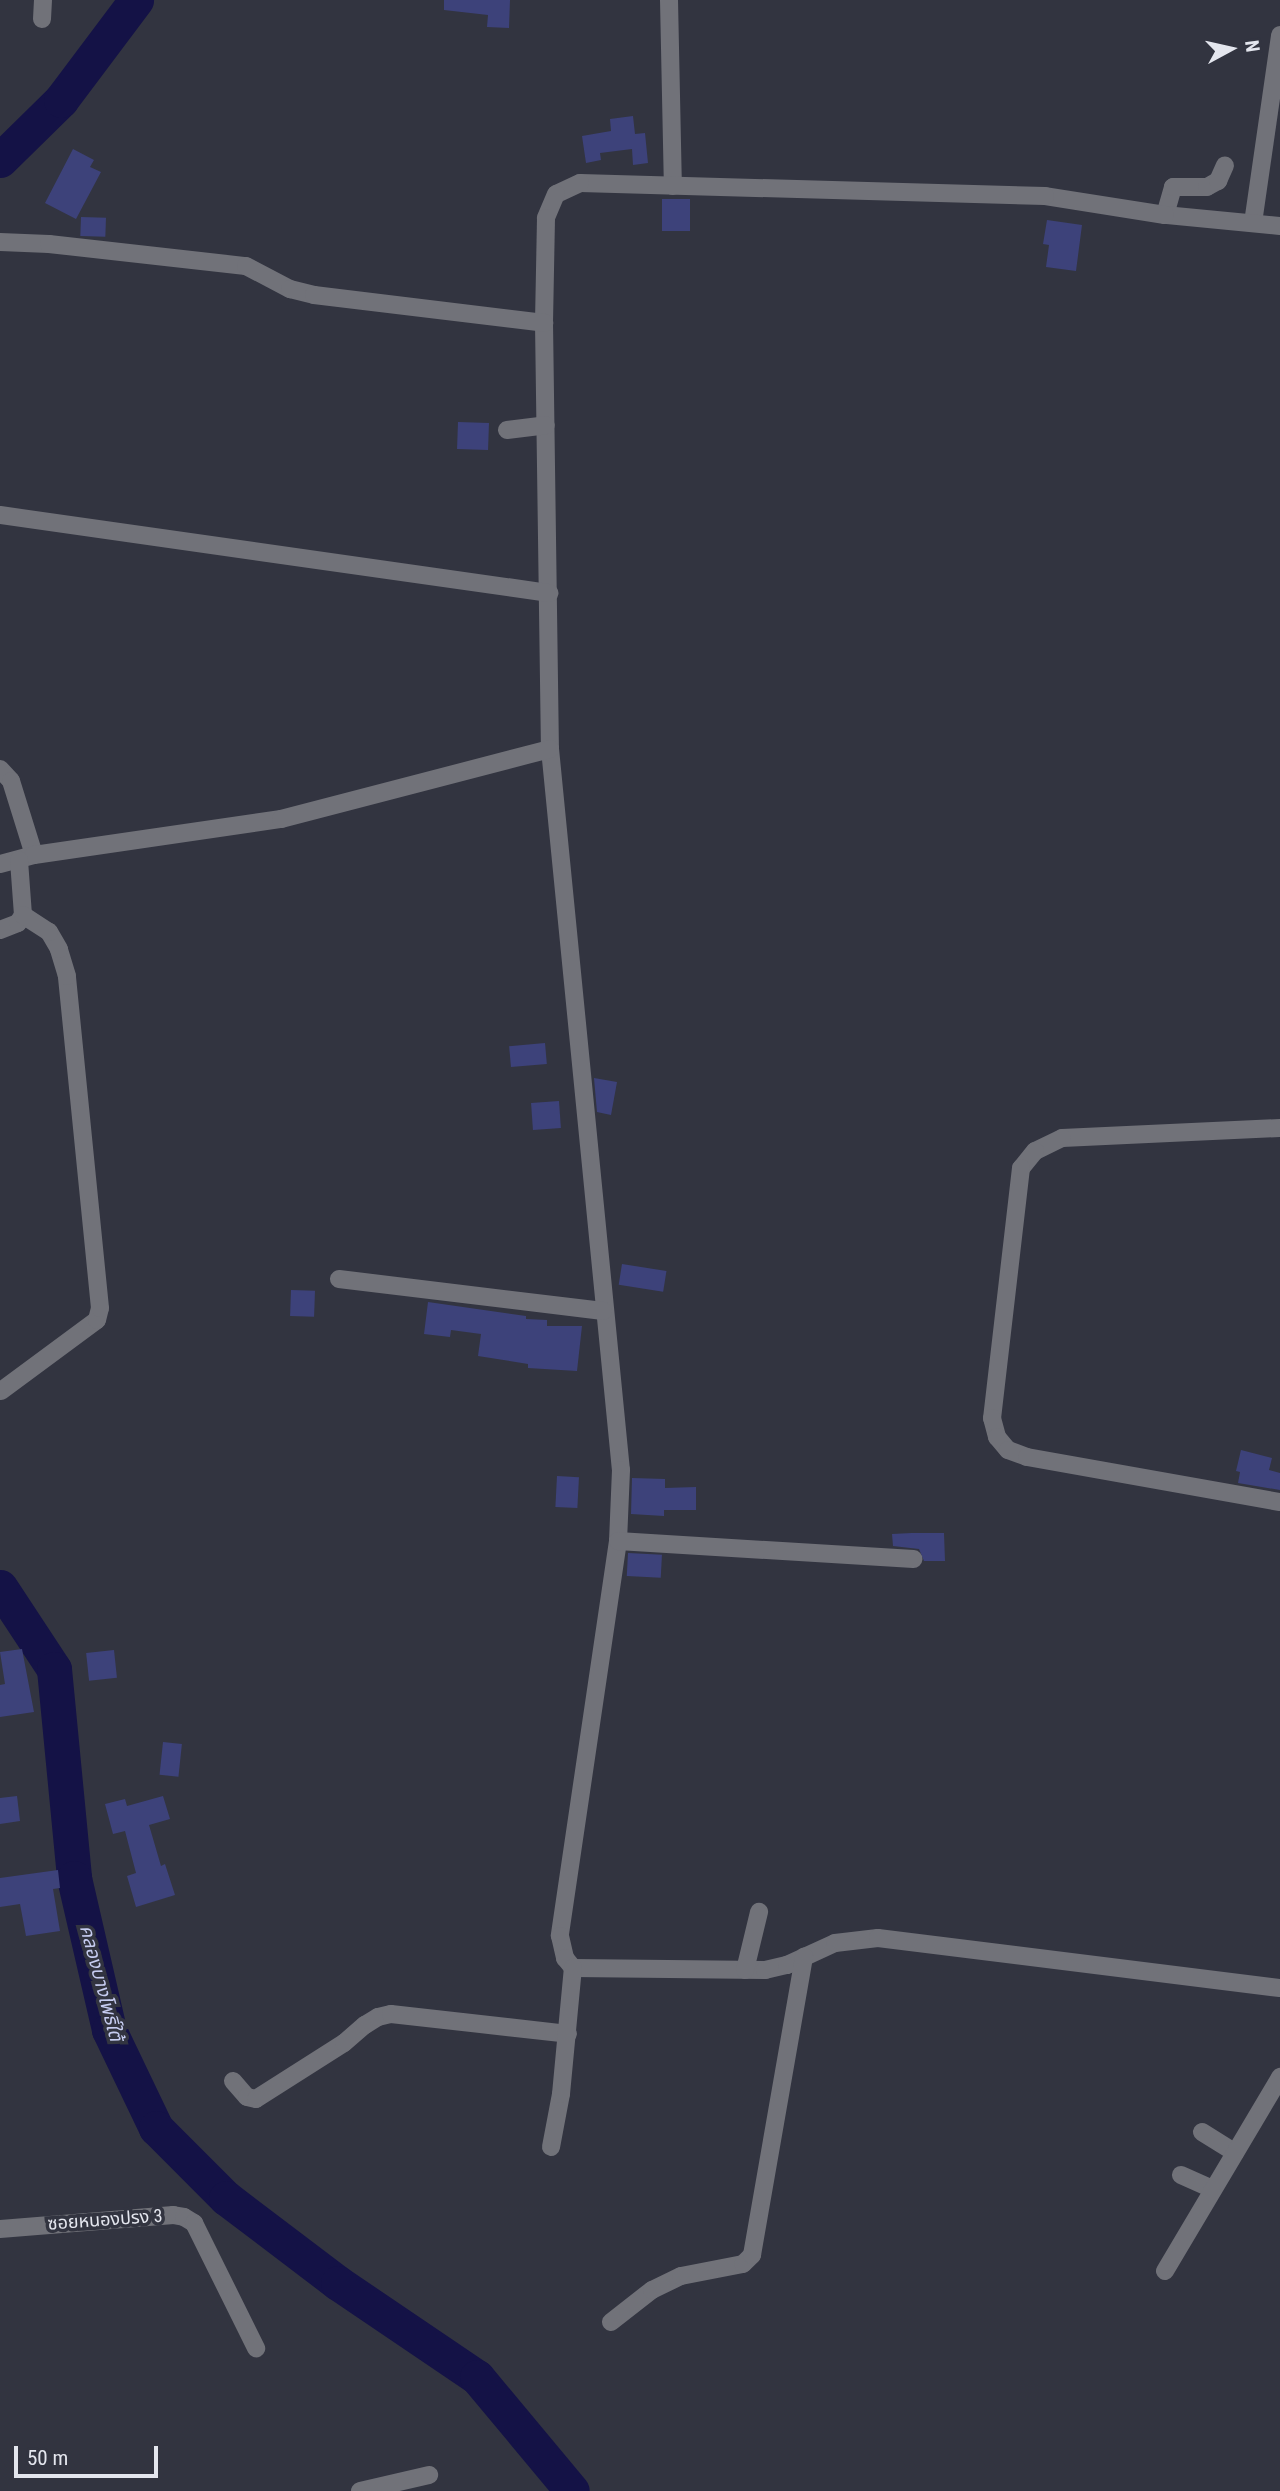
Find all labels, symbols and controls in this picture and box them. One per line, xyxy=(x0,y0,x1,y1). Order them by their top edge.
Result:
north arrow xyxy=(1196,14,1266,84)
text: N xyxy=(1240,39,1264,53)
water label: คลองบางโพธิ์ใต้ xyxy=(75,1922,127,2044)
street label: ซอยหนองปรง 3 xyxy=(47,2205,163,2235)
scale bar xyxy=(18,2432,161,2476)
text: 50 m xyxy=(27,2446,68,2470)

